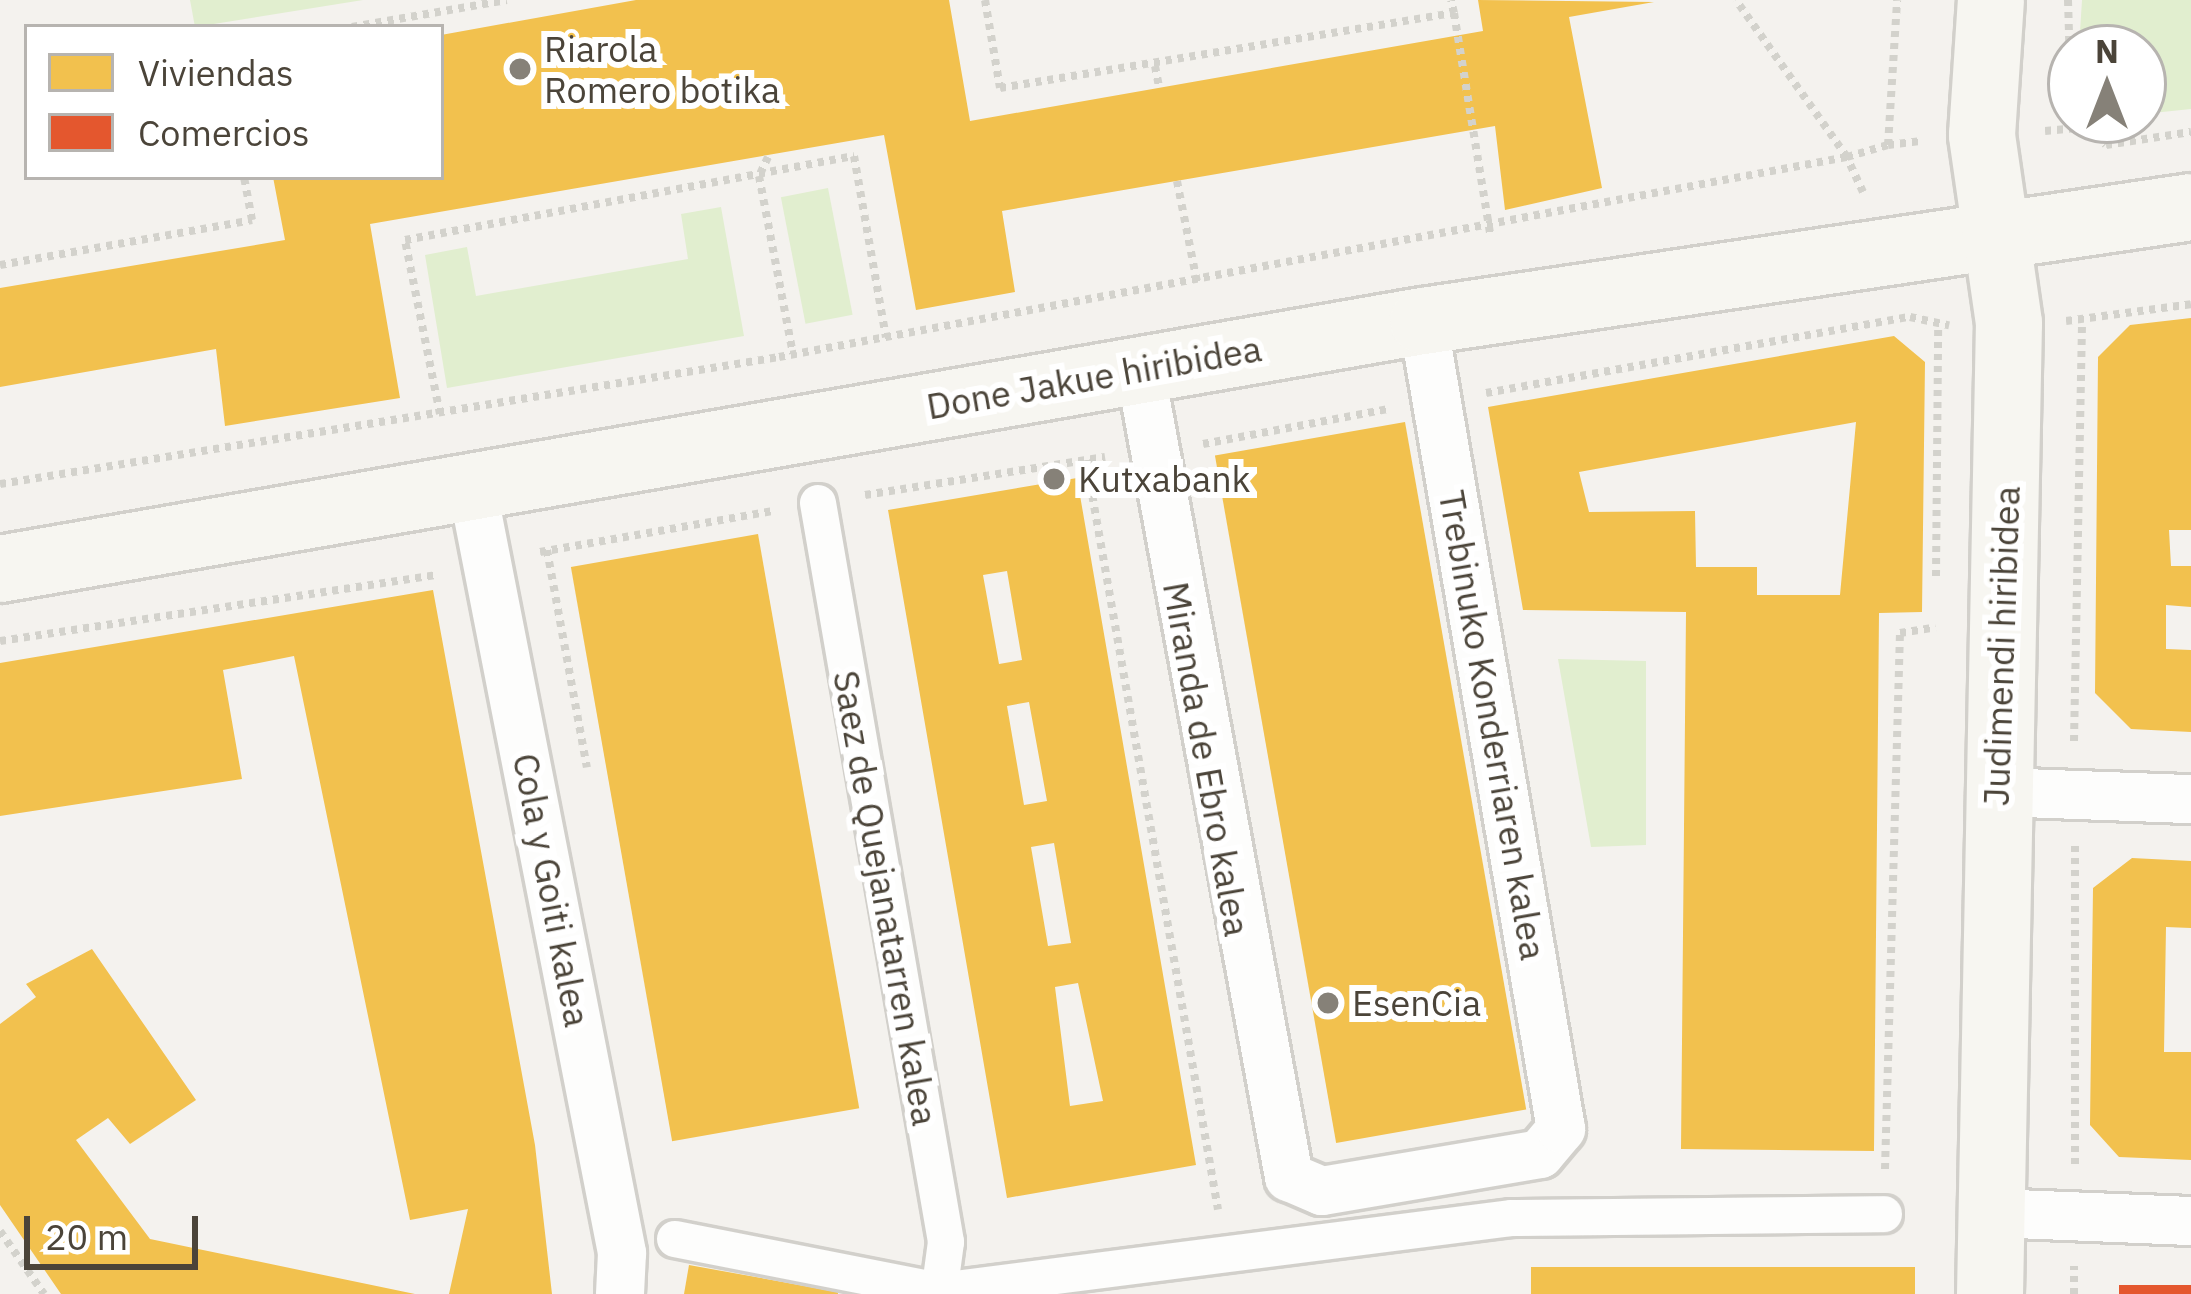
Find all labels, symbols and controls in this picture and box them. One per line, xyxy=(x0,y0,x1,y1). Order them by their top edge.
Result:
legend xyxy=(24,24,444,180)
north arrow xyxy=(2047,24,2167,144)
place label: Riarola Romero botika xyxy=(544,26,780,111)
text: N xyxy=(2095,29,2119,72)
text: Viviendas xyxy=(138,49,293,96)
marker: Riarola Romero botika xyxy=(507,56,533,82)
text: Comercios xyxy=(138,109,310,156)
street label: Done Jakue hiribidea xyxy=(923,326,1265,428)
place label: Kutxabank xyxy=(1078,457,1251,501)
marker: Kutxabank xyxy=(1041,466,1067,492)
street label: Judimendi hiribidea xyxy=(1974,485,2028,807)
street label: Trebinuko Konderriaren kalea xyxy=(1430,487,1556,963)
street label: Miranda de Ebro kalea xyxy=(1155,578,1259,940)
street label: Saez de Quejanatarren kalea xyxy=(825,667,947,1129)
street label: Cola y Goiti kalea xyxy=(504,750,600,1030)
place label: EsenCia xyxy=(1352,981,1481,1025)
marker: EsenCia xyxy=(1315,990,1341,1016)
scale bar xyxy=(30,1192,204,1266)
text: 20 m xyxy=(45,1213,128,1260)

